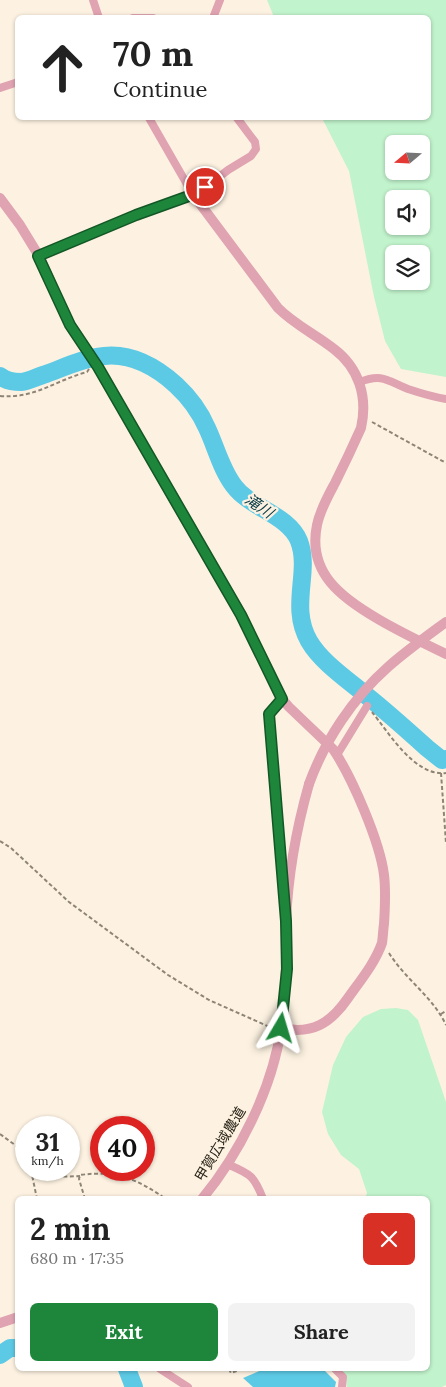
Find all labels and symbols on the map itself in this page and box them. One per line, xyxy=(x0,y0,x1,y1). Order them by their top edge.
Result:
north arrow xyxy=(385,135,430,180)
pin xyxy=(184,166,226,208)
water label: 滝川 xyxy=(242,489,279,523)
position arrow xyxy=(254,1001,306,1053)
street label: 甲賀広域農道 xyxy=(191,1103,249,1185)
speed limit sign: 40 xyxy=(90,1116,155,1181)

